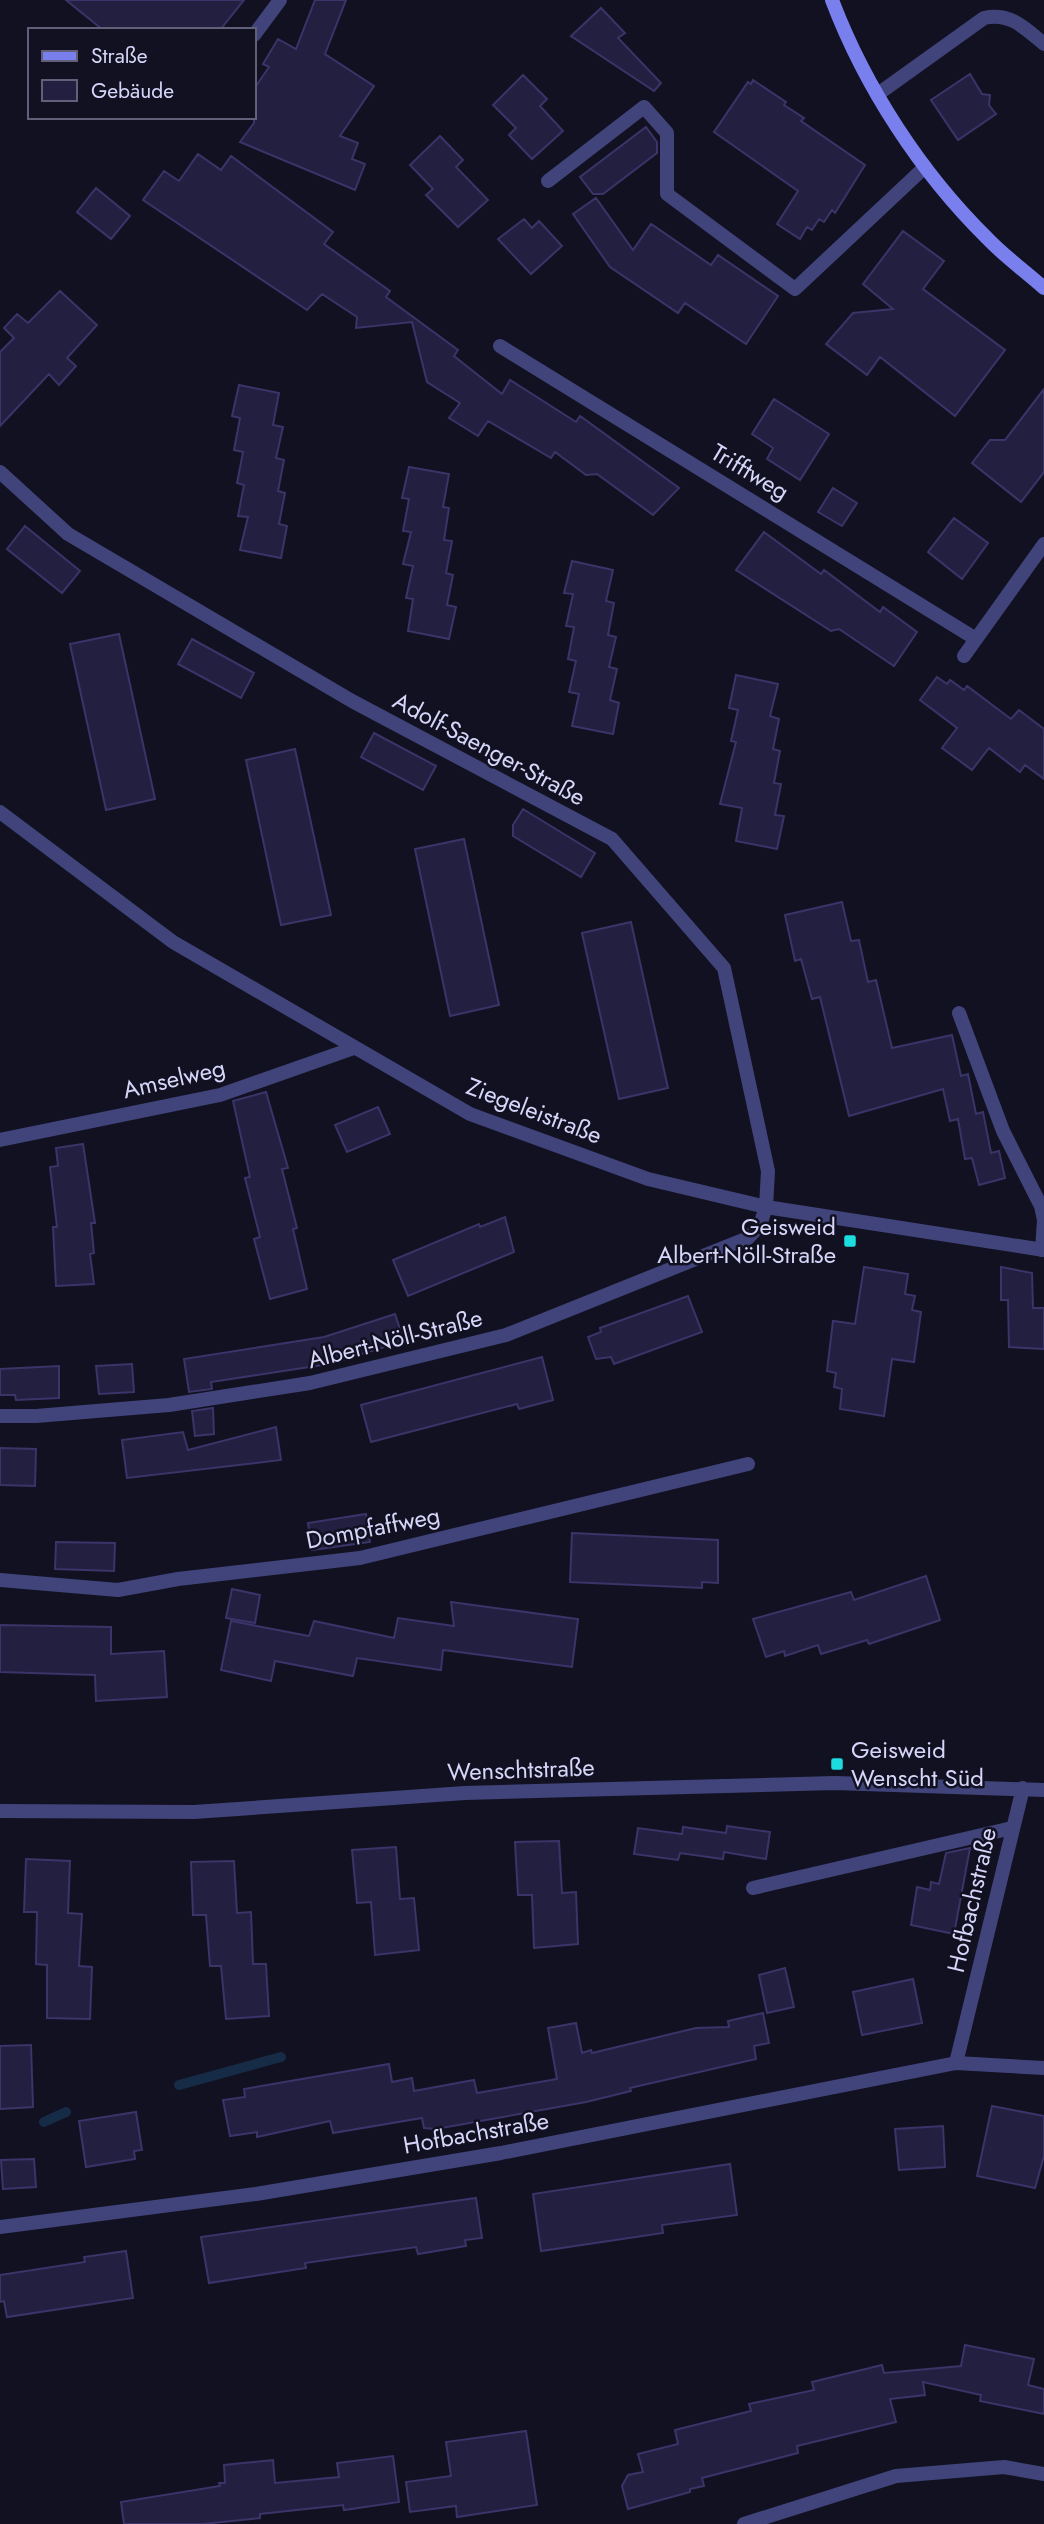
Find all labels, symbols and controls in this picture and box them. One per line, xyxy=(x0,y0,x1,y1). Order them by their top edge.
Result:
legend xyxy=(28,28,256,119)
text: Straße xyxy=(91,41,148,71)
text: Gebäude xyxy=(91,76,174,106)
street label: Trifftweg xyxy=(705,435,796,509)
street label: Adolf-Saenger-Straße xyxy=(387,683,592,814)
street label: Amselweg xyxy=(119,1050,229,1107)
street label: Ziegeleistraße xyxy=(461,1069,607,1152)
place label: Geisweid Albert-Nöll-Straße xyxy=(657,1209,836,1272)
marker: Geisweid Albert-Nöll-Straße xyxy=(842,1233,858,1249)
street label: Albert-Nöll-Straße xyxy=(304,1300,486,1377)
street label: Dompfaffweg xyxy=(303,1497,443,1558)
place label: Geisweid Wenscht Süd xyxy=(851,1732,984,1795)
street label: Wenschtstraße xyxy=(447,1749,595,1790)
marker: Geisweid Wenscht Süd xyxy=(829,1756,845,1772)
street label: Hofbachstraße xyxy=(938,1824,1005,1976)
street label: Hofbachstraße xyxy=(400,2102,552,2163)

